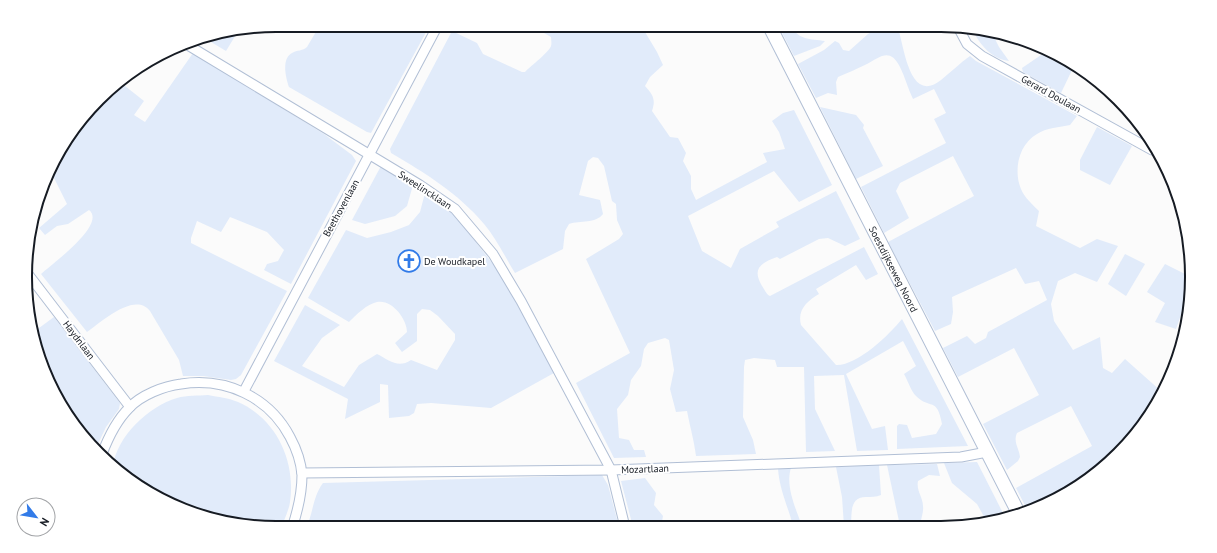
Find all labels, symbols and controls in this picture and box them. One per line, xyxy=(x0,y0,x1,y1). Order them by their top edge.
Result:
street label: Gerard Doulaan xyxy=(1019,72,1083,116)
street label: Sweelincklaan xyxy=(396,168,454,212)
street label: Beethovenlaan xyxy=(320,177,362,239)
street label: Soestdijkseweg Noord xyxy=(866,224,921,314)
church icon: De Woudkapel xyxy=(396,248,422,274)
place label: De Woudkapel xyxy=(424,255,485,268)
street label: Haydnlaan xyxy=(60,318,98,362)
street label: Mozartlaan xyxy=(621,462,669,476)
north arrow xyxy=(16,497,56,537)
text: N xyxy=(37,515,52,529)

